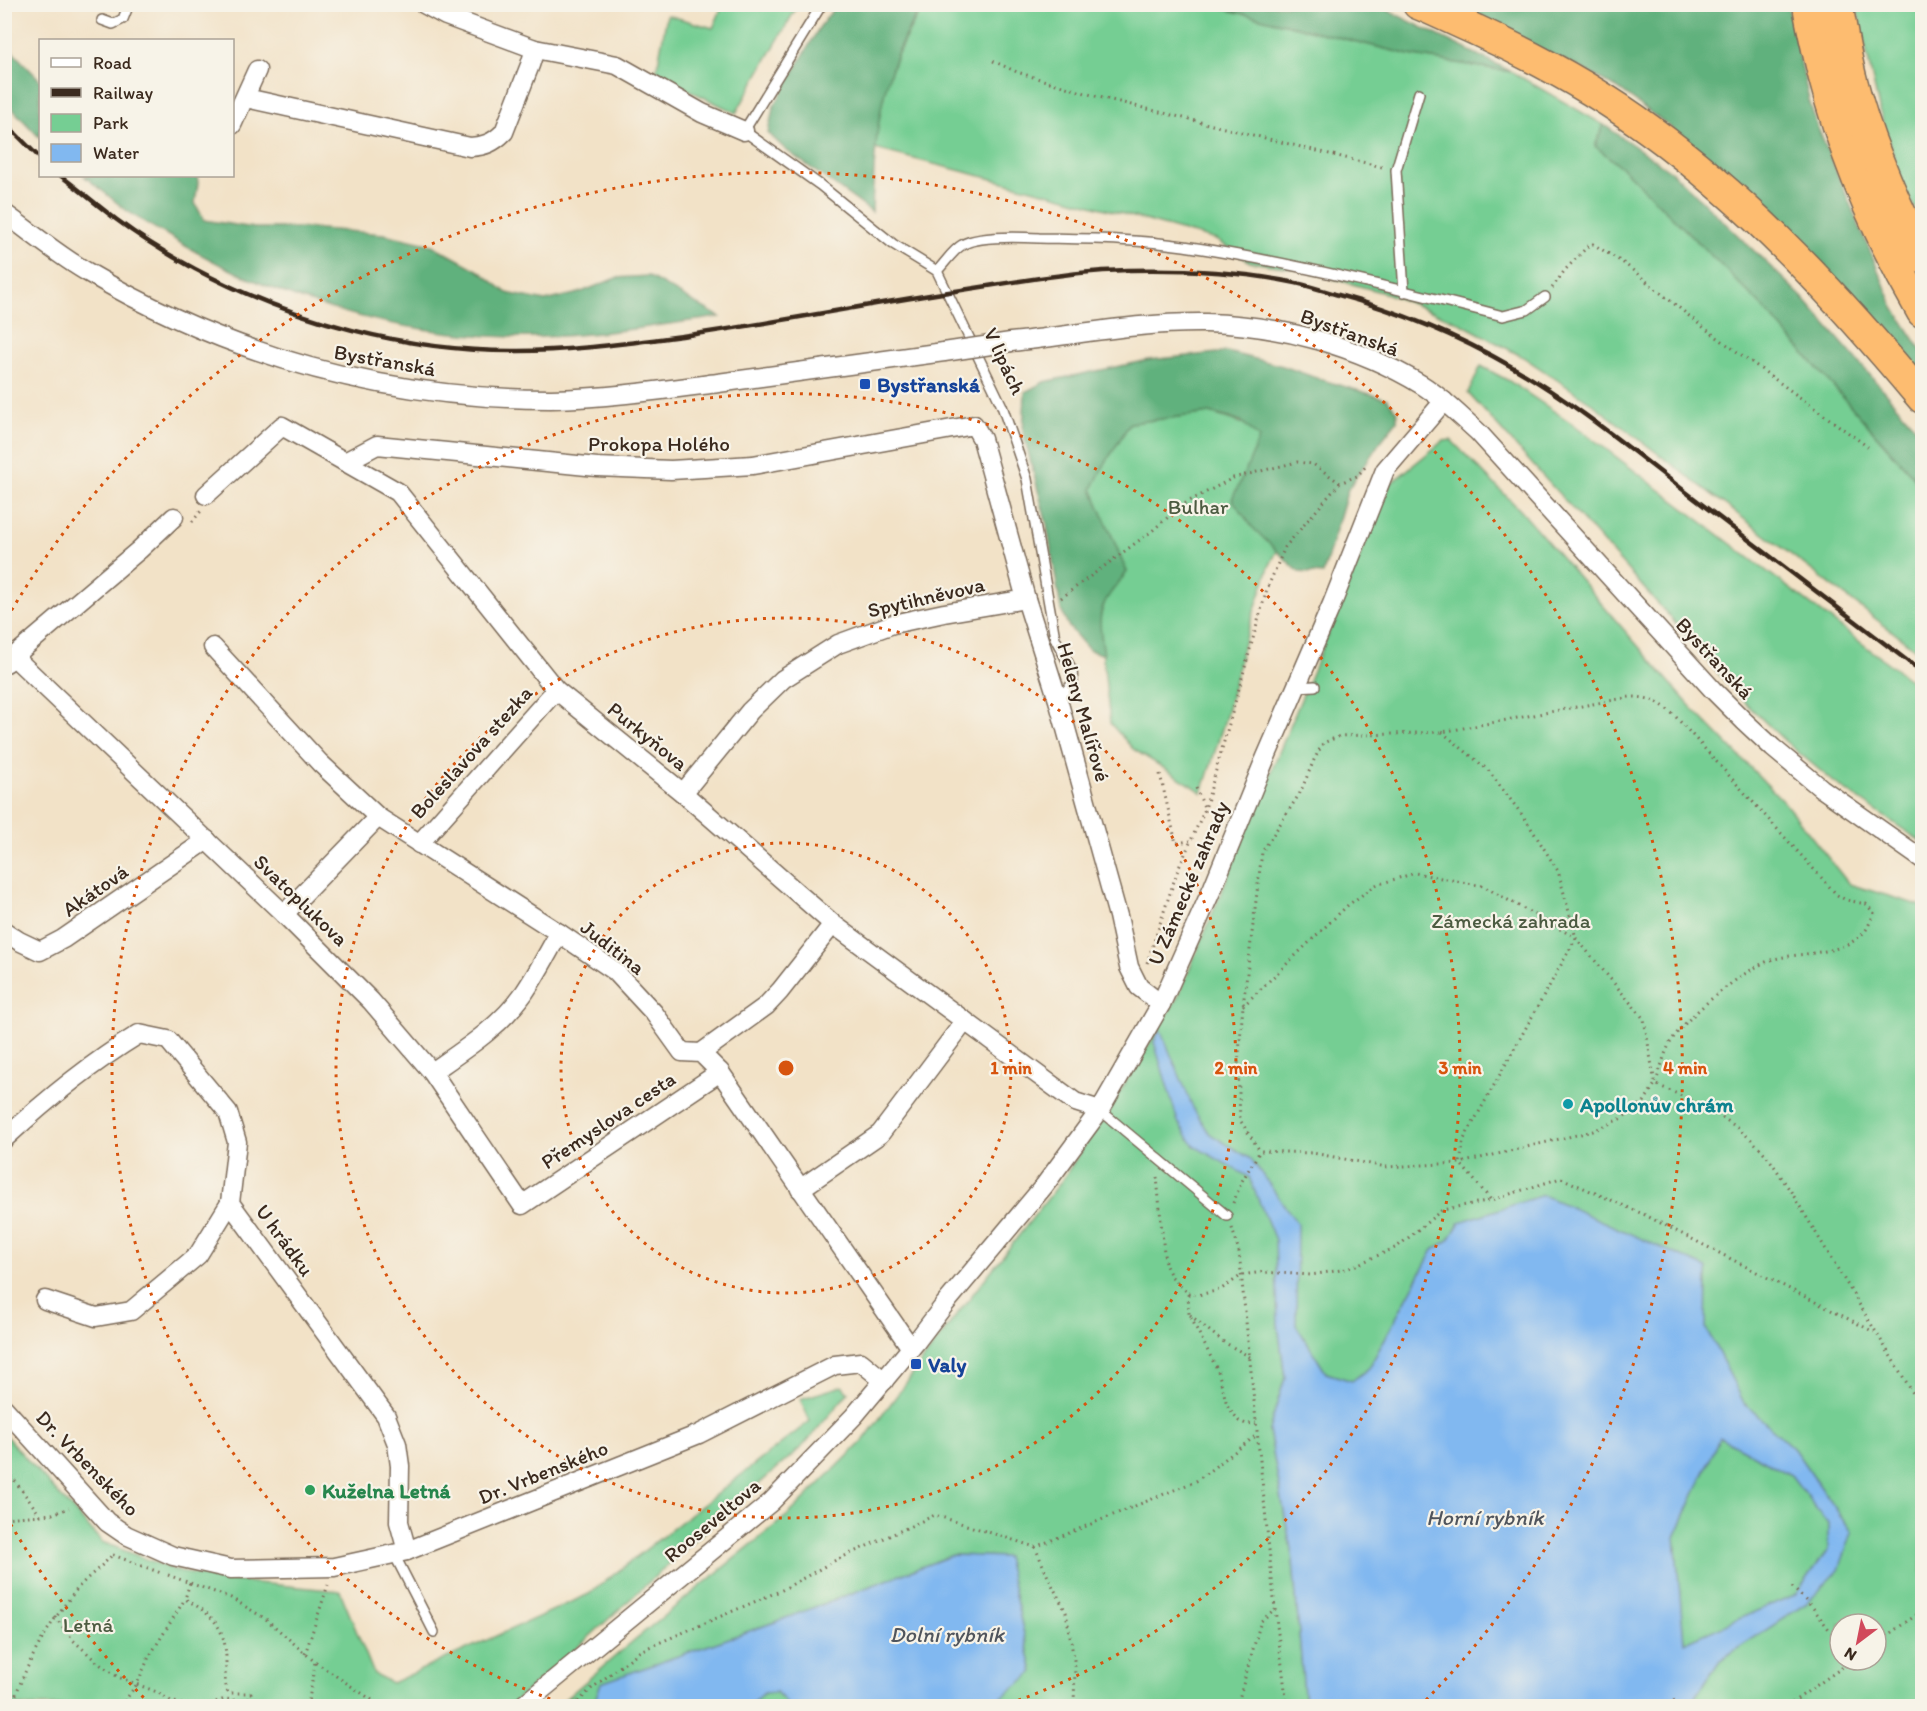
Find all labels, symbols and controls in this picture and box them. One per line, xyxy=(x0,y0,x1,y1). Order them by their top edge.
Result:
legend xyxy=(39,39,234,177)
text: Road xyxy=(93,52,132,74)
text: Railway xyxy=(93,82,154,104)
text: Park xyxy=(93,112,128,134)
text: Water xyxy=(93,142,139,164)
street label: Bystřanská xyxy=(1297,303,1403,361)
street label: V lipách xyxy=(979,324,1032,399)
street label: Bystřanská xyxy=(332,339,438,381)
place label: Bystřanská xyxy=(877,372,981,398)
marker: Bystřanská xyxy=(858,377,872,391)
street label: Prokopa Holého xyxy=(588,431,730,456)
park label: Bulhar xyxy=(1168,494,1229,519)
street label: Spytihněvova xyxy=(865,571,987,623)
street label: Bystřanská xyxy=(1671,612,1759,704)
street label: Heleny Malířové xyxy=(1052,639,1116,785)
street label: Boleslavova stezka xyxy=(405,680,537,824)
street label: Purkyňova xyxy=(603,696,693,776)
street label: U Zámecké zahrady xyxy=(1142,797,1234,969)
street label: Svatoplukova xyxy=(249,849,353,951)
street label: Akátová xyxy=(57,858,133,922)
park label: Zámecká zahrada xyxy=(1431,908,1591,933)
street label: Juditina xyxy=(576,914,650,980)
text: 1 min xyxy=(990,1057,1032,1079)
text: 2 min xyxy=(1215,1057,1258,1079)
text: 3 min xyxy=(1438,1057,1482,1079)
text: 4 min xyxy=(1663,1057,1708,1079)
centre of rings xyxy=(776,1058,796,1078)
street label: Přemyslova cesta xyxy=(536,1066,680,1174)
place label: Apollonův chrám xyxy=(1579,1092,1734,1118)
marker: Apollonův chrám xyxy=(1561,1097,1575,1111)
street label: U hrádku xyxy=(251,1199,320,1281)
place label: Valy xyxy=(928,1352,966,1378)
marker: Valy xyxy=(909,1357,923,1371)
street label: Dr. Vrbenského xyxy=(31,1405,145,1521)
street label: Dr. Vrbenského xyxy=(475,1435,611,1509)
street label: Rooseveltova xyxy=(659,1472,765,1568)
place label: Kuželna Letná xyxy=(322,1478,452,1503)
marker: Kuželna Letná xyxy=(303,1483,317,1497)
water label: Horní rybník xyxy=(1426,1504,1545,1531)
park label: Letná xyxy=(63,1612,113,1637)
north arrow xyxy=(1828,1612,1888,1672)
water label: Dolní rybník xyxy=(890,1621,1006,1648)
text: N xyxy=(1841,1643,1860,1665)

